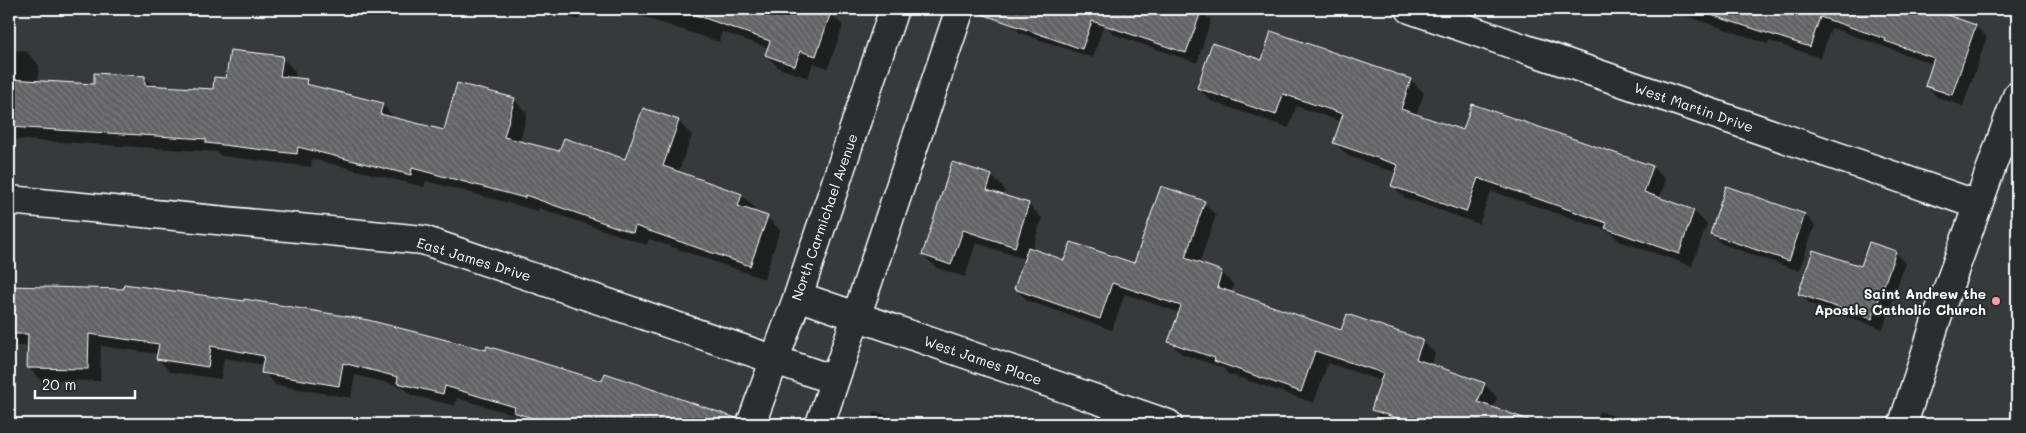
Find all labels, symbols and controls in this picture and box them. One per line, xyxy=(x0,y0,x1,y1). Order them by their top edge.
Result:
street label: West Martin Drive xyxy=(1632,78,1756,136)
street label: North Carmichael Avenue xyxy=(786,131,862,303)
street label: East James Drive xyxy=(414,233,534,285)
place label: Saint Andrew the Apostle Catholic Church xyxy=(1814,284,1986,319)
marker: Saint Andrew the Apostle Catholic Church xyxy=(1990,295,2002,307)
street label: West James Place xyxy=(921,331,1045,389)
scale bar xyxy=(35,368,135,400)
text: 20 m xyxy=(42,374,76,394)

